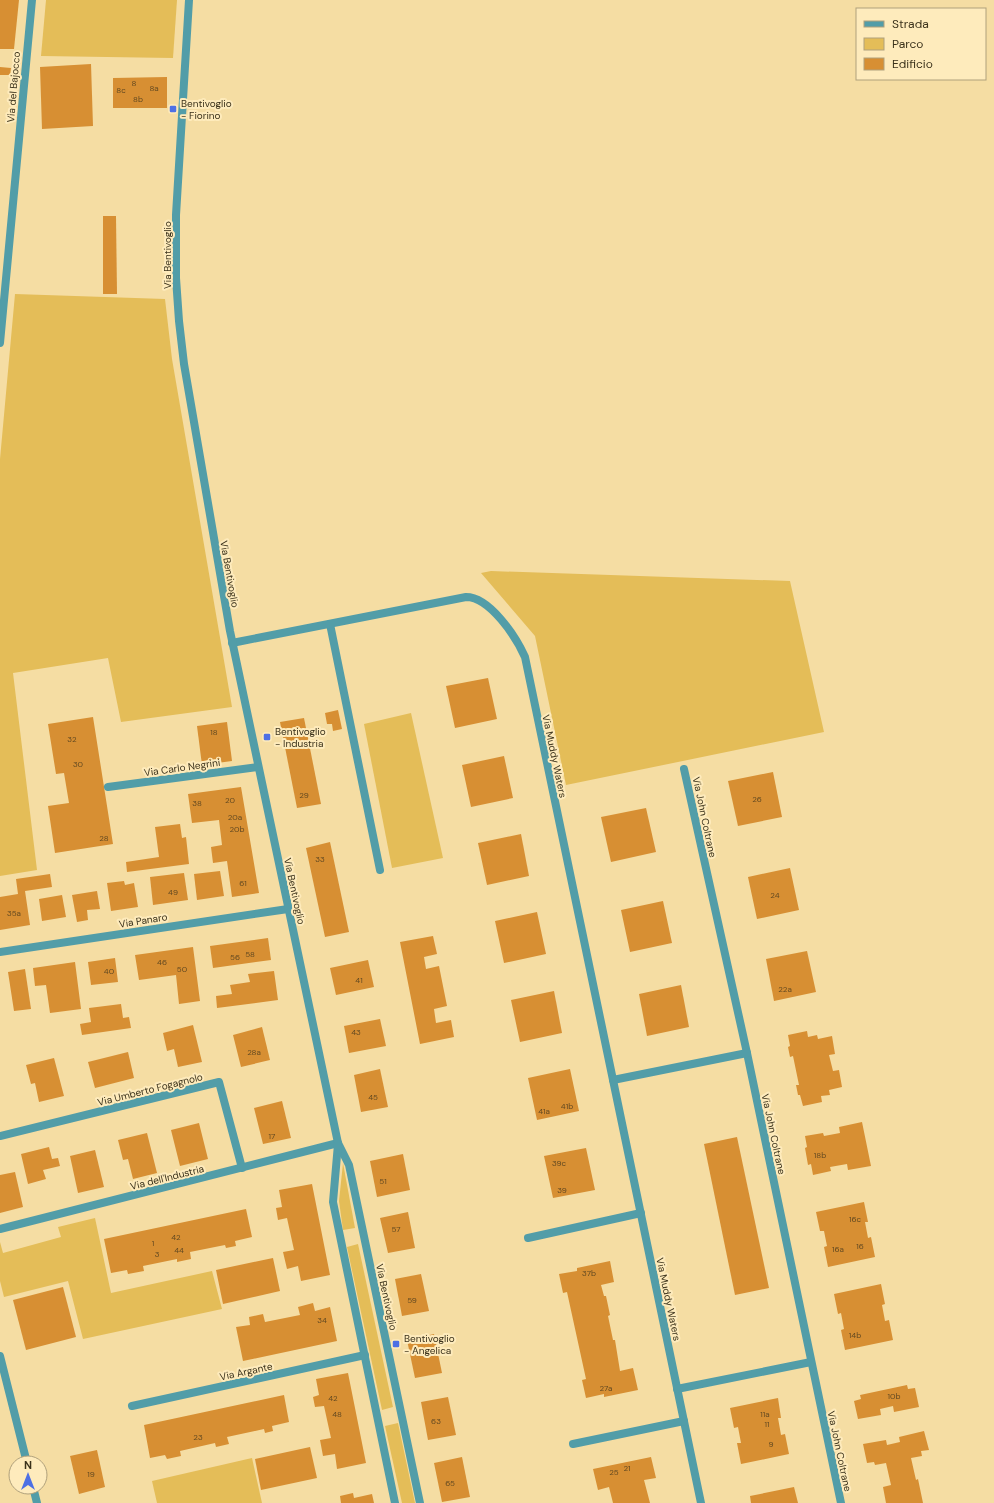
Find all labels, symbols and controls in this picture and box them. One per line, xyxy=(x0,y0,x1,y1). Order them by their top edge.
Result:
legend xyxy=(856,8,986,80)
text: Strada xyxy=(892,16,929,32)
text: Parco xyxy=(892,36,923,52)
street label: Via del Bajocco xyxy=(4,51,23,123)
text: Edificio xyxy=(892,56,933,72)
house number: 8 xyxy=(132,78,137,88)
house number: 8a xyxy=(149,83,159,93)
house number: 8c xyxy=(116,85,126,95)
house number: 8b xyxy=(133,94,143,104)
place label: Bentivoglio - Fiorino xyxy=(181,97,232,122)
marker: Bentivoglio - Fiorino xyxy=(168,104,178,114)
street label: Via Bentivoglio xyxy=(161,221,174,289)
street label: Via Bentivoglio xyxy=(217,540,242,609)
street label: Via Muddy Waters xyxy=(539,713,570,799)
place label: Bentivoglio - Industria xyxy=(275,725,326,750)
house number: 18 xyxy=(210,727,218,737)
marker: Bentivoglio - Industria xyxy=(262,732,272,742)
house number: 32 xyxy=(67,734,77,744)
street label: Via Carlo Negrini xyxy=(143,756,221,779)
house number: 30 xyxy=(73,759,84,769)
street label: Via John Coltrane xyxy=(690,776,719,859)
house number: 29 xyxy=(299,790,309,800)
house number: 26 xyxy=(752,794,762,804)
house number: 20 xyxy=(225,795,236,805)
house number: 38 xyxy=(192,798,202,808)
house number: 20a xyxy=(228,812,242,822)
house number: 20b xyxy=(229,824,245,834)
house number: 28 xyxy=(99,833,109,843)
house number: 33 xyxy=(315,854,325,864)
street label: Via Bentivoglio xyxy=(281,857,308,926)
house number: 61 xyxy=(239,878,247,888)
house number: 49 xyxy=(168,887,178,897)
house number: 24 xyxy=(770,890,780,900)
house number: 35a xyxy=(7,908,21,918)
street label: Via Panaro xyxy=(118,910,168,931)
house number: 58 xyxy=(245,949,255,959)
house number: 56 xyxy=(230,952,240,962)
house number: 46 xyxy=(157,957,167,967)
house number: 50 xyxy=(177,964,188,974)
house number: 40 xyxy=(104,966,115,976)
house number: 41 xyxy=(355,975,363,985)
house number: 22a xyxy=(778,984,792,994)
house number: 43 xyxy=(351,1027,361,1037)
house number: 28a xyxy=(247,1047,261,1057)
street label: Via Umberto Fogagnolo xyxy=(96,1070,204,1109)
house number: 45 xyxy=(368,1092,378,1102)
street label: Via John Coltrane xyxy=(759,1093,788,1176)
house number: 41b xyxy=(561,1101,573,1111)
house number: 41a xyxy=(538,1106,550,1116)
house number: 17 xyxy=(269,1131,275,1141)
house number: 18b xyxy=(814,1150,826,1160)
house number: 39c xyxy=(552,1158,566,1168)
street label: Via dell'Industria xyxy=(129,1162,205,1193)
house number: 51 xyxy=(379,1176,387,1186)
house number: 39 xyxy=(557,1185,567,1195)
house number: 16c xyxy=(849,1214,861,1224)
house number: 57 xyxy=(391,1224,401,1234)
house number: 42 xyxy=(171,1232,181,1242)
house number: 1 xyxy=(152,1238,154,1248)
house number: 16 xyxy=(856,1241,864,1251)
house number: 16a xyxy=(832,1244,844,1254)
house number: 44 xyxy=(174,1245,184,1255)
house number: 3 xyxy=(155,1249,160,1259)
street label: Via Muddy Waters xyxy=(653,1256,684,1342)
street label: Via Bentivoglio xyxy=(373,1263,400,1332)
house number: 37b xyxy=(582,1268,596,1278)
house number: 59 xyxy=(407,1295,417,1305)
house number: 34 xyxy=(317,1315,327,1325)
house number: 14b xyxy=(849,1330,861,1340)
place label: Bentivoglio - Angelica xyxy=(404,1332,455,1357)
marker: Bentivoglio - Angelica xyxy=(391,1339,401,1349)
street label: Via Argante xyxy=(219,1359,274,1383)
house number: 27a xyxy=(600,1383,612,1393)
house number: 10b xyxy=(888,1391,900,1401)
house number: 42 xyxy=(328,1393,338,1403)
house number: 48 xyxy=(332,1409,342,1419)
house number: 11a xyxy=(760,1409,770,1419)
street label: Via John Coltrane xyxy=(825,1410,854,1493)
house number: 63 xyxy=(431,1416,441,1426)
house number: 11 xyxy=(765,1419,770,1429)
house number: 23 xyxy=(193,1432,203,1442)
house number: 9 xyxy=(768,1439,774,1449)
north arrow xyxy=(8,1455,48,1495)
text: N xyxy=(24,1458,32,1472)
house number: 21 xyxy=(623,1463,631,1473)
house number: 25 xyxy=(609,1467,619,1477)
house number: 19 xyxy=(87,1469,95,1479)
house number: 65 xyxy=(445,1478,455,1488)

